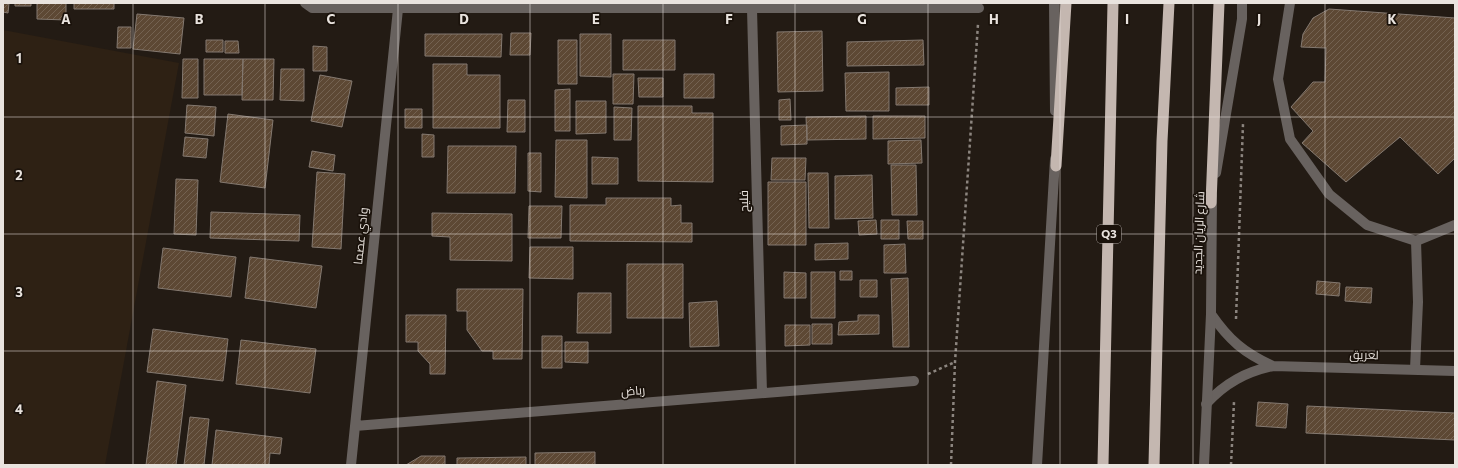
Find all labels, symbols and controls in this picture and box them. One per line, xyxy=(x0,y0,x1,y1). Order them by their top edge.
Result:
text: A xyxy=(61,11,71,27)
text: B xyxy=(195,11,204,27)
text: C xyxy=(327,11,336,27)
text: D xyxy=(459,11,469,27)
text: E xyxy=(592,11,600,27)
text: F xyxy=(725,11,733,27)
text: G xyxy=(857,11,867,27)
text: H xyxy=(989,11,999,27)
text: I xyxy=(1125,11,1129,27)
text: J xyxy=(1257,11,1261,27)
text: K xyxy=(1387,11,1397,27)
text: 1 xyxy=(16,50,22,66)
text: 2 xyxy=(15,167,23,183)
street label: فليح xyxy=(736,190,752,212)
street label: شارع الريان الجديد xyxy=(1190,191,1208,275)
street label: وادي عصما xyxy=(350,207,374,266)
road number: Q3 xyxy=(1097,225,1121,243)
text: 3 xyxy=(15,284,23,300)
street label: لعريق xyxy=(1349,347,1379,362)
street label: رباض xyxy=(620,382,646,399)
text: 4 xyxy=(15,401,23,417)

